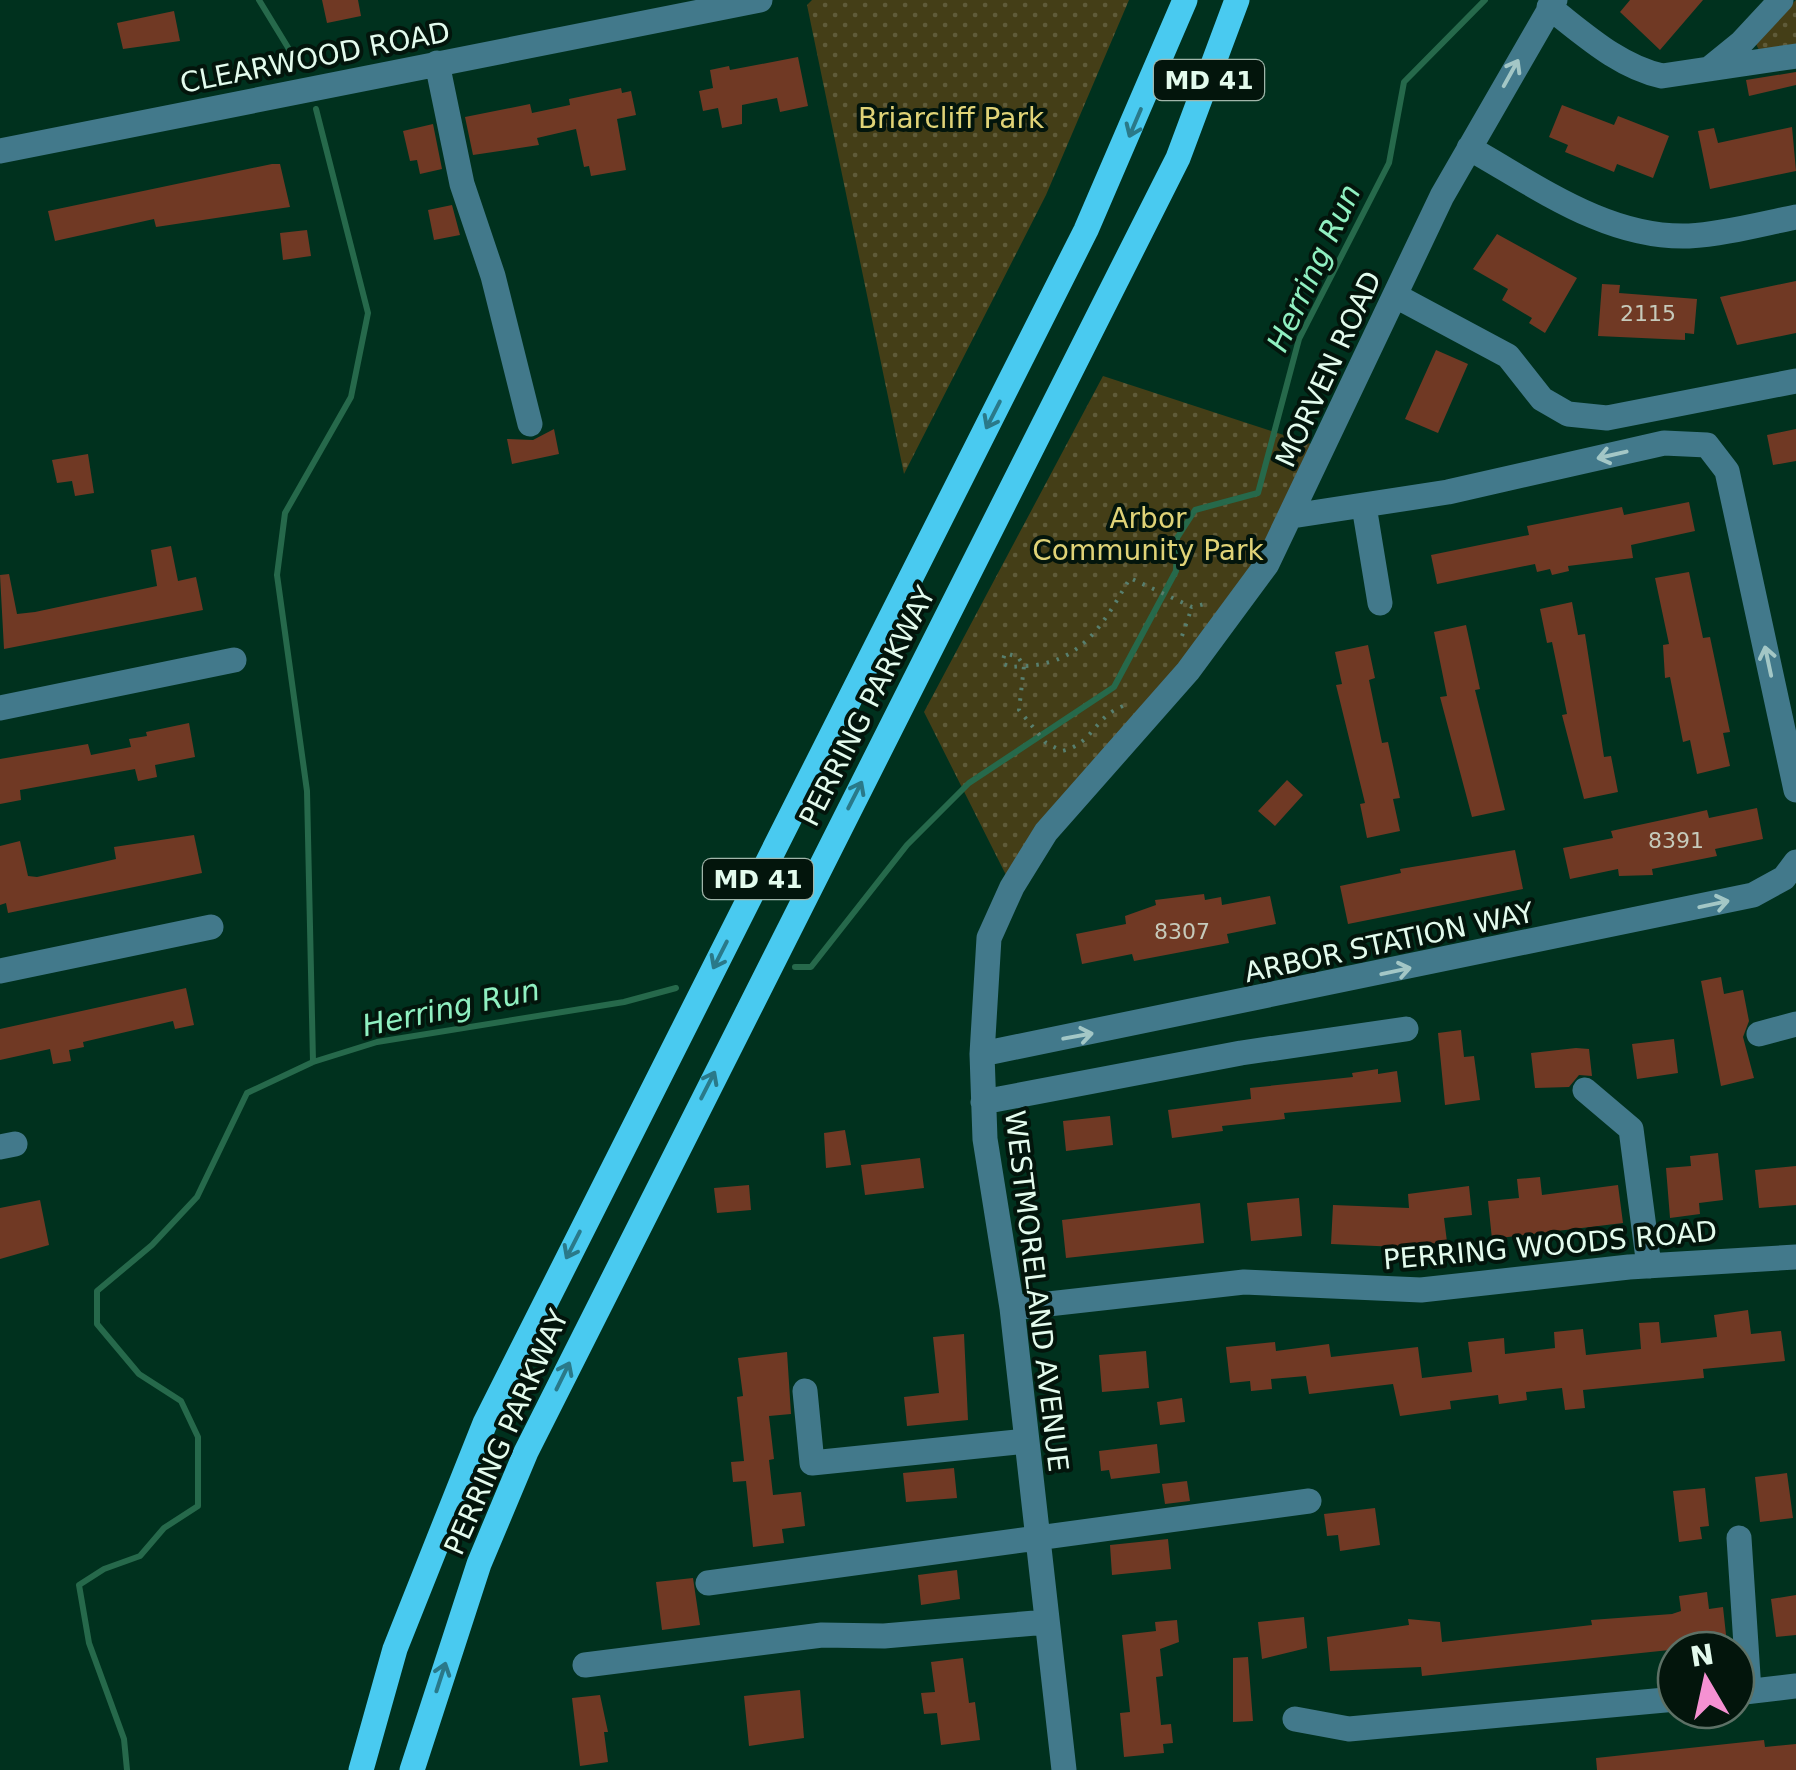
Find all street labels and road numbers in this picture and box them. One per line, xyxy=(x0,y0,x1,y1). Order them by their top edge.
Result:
street label: CLEARWOOD ROAD xyxy=(177,15,453,100)
road number: MD 41 xyxy=(1154,60,1264,100)
street label: MORVEN ROAD xyxy=(1269,266,1388,472)
street label: PERRING PARKWAY xyxy=(793,580,943,832)
road number: MD 41 xyxy=(703,859,813,899)
street label: ARBOR STATION WAY xyxy=(1241,896,1538,989)
street label: WESTMORELAND AVENUE xyxy=(998,1109,1075,1474)
street label: PERRING WOODS ROAD xyxy=(1382,1214,1718,1277)
street label: PERRING PARKWAY xyxy=(438,1304,576,1560)

